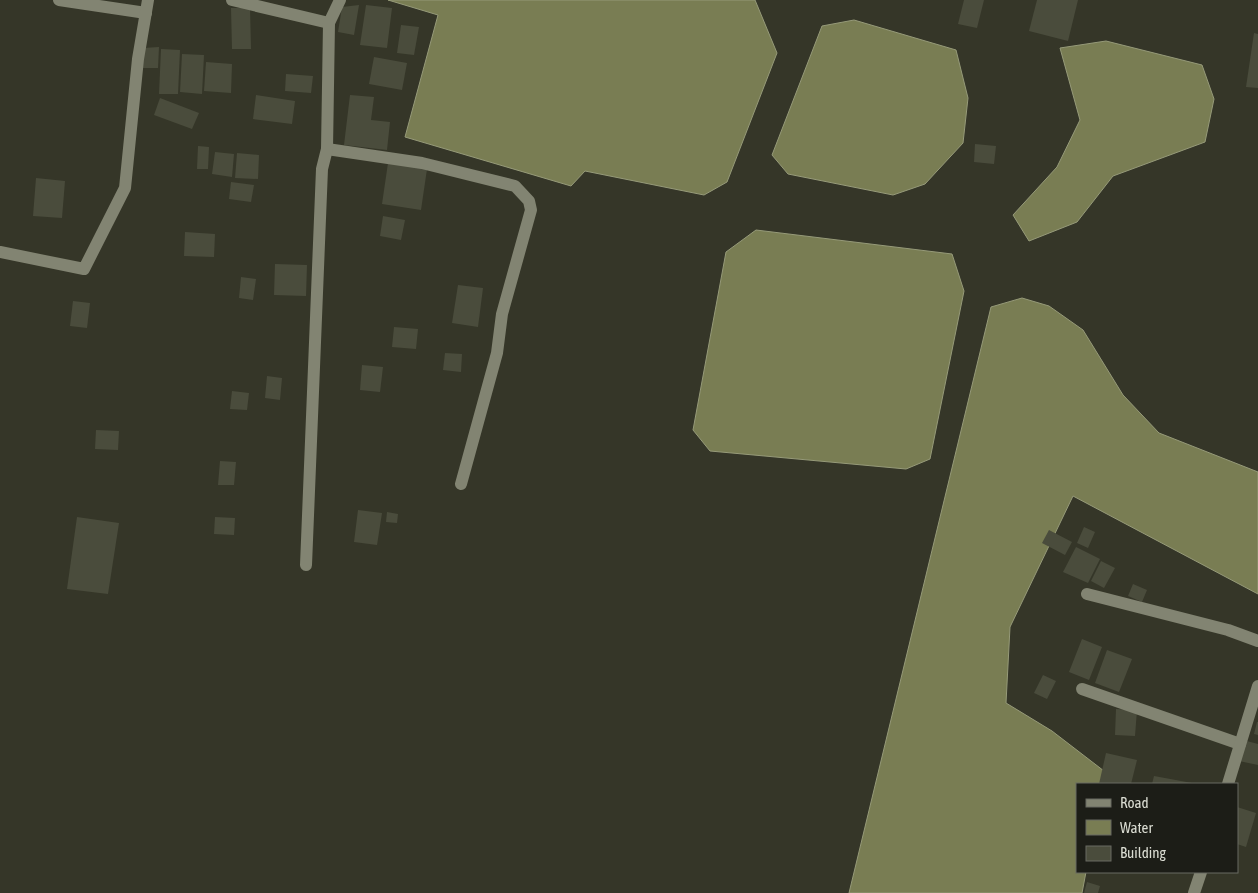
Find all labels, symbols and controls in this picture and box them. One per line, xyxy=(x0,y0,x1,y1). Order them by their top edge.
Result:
legend xyxy=(1076,783,1238,873)
text: Road xyxy=(1120,794,1149,811)
text: Water xyxy=(1120,819,1153,836)
text: Building xyxy=(1120,844,1166,861)

